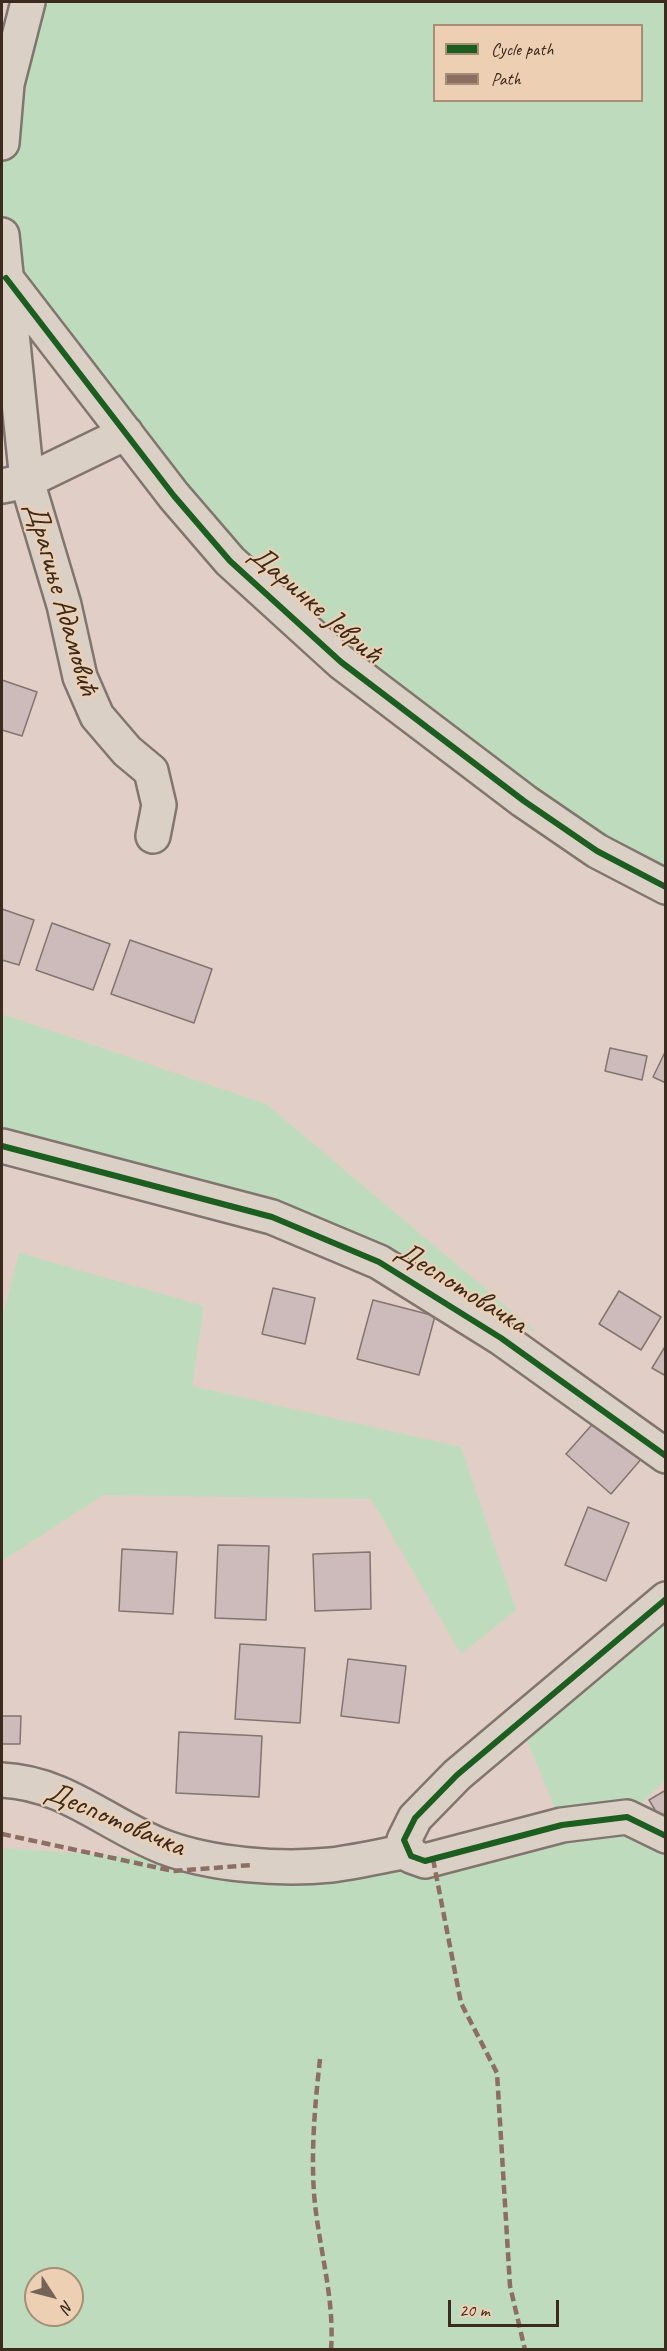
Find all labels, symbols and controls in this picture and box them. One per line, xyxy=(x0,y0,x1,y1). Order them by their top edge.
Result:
legend xyxy=(433,24,643,102)
text: Cycle path xyxy=(491,38,553,60)
text: Path xyxy=(491,68,521,90)
street label: Драгиње Адамовић xyxy=(16,499,106,699)
street label: Даринке Јеврић xyxy=(241,537,389,673)
street label: Деспотовачка xyxy=(389,1234,533,1342)
street label: Деспотовачка xyxy=(40,1775,190,1865)
north arrow xyxy=(24,2267,84,2327)
scale bar xyxy=(451,2288,562,2326)
text: N xyxy=(56,2297,78,2316)
text: 20 m xyxy=(459,2299,490,2321)

